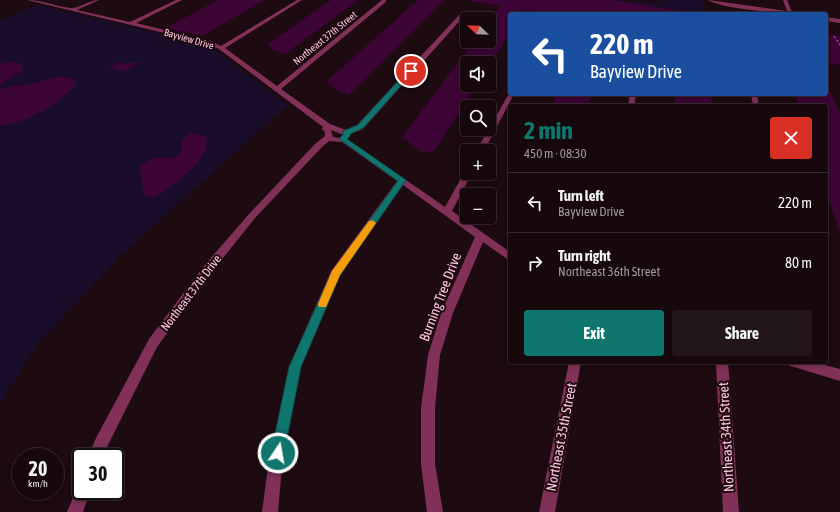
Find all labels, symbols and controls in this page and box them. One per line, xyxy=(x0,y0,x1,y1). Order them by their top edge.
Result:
street label: Northeast 37th Street xyxy=(291,9,359,67)
north arrow xyxy=(460,12,496,48)
map controls xyxy=(460,12,496,224)
street label: Bayview Drive xyxy=(163,27,216,51)
icon: left xyxy=(524,28,576,80)
text: 220 m xyxy=(590,28,653,60)
pin xyxy=(394,54,428,88)
button: sound xyxy=(460,56,496,92)
icon: arrive xyxy=(400,60,422,82)
text: Bayview Drive xyxy=(590,61,682,82)
button: search xyxy=(460,100,496,136)
text: 2 min xyxy=(524,117,573,144)
button: close xyxy=(770,117,812,159)
button: + xyxy=(460,144,496,180)
text: 450 m · 08:30 xyxy=(524,146,587,161)
text: Turn left xyxy=(558,187,604,204)
button: − xyxy=(460,188,496,224)
icon: left xyxy=(524,192,546,214)
text: 220 m xyxy=(778,194,812,211)
text: Bayview Drive xyxy=(558,204,624,219)
text: Turn right xyxy=(558,247,611,264)
street label: Burning Tree Drive xyxy=(416,251,464,343)
street label: Northeast 37th Drive xyxy=(158,252,224,334)
icon: right xyxy=(524,252,546,274)
text: 80 m xyxy=(785,254,812,271)
text: Northeast 36th Street xyxy=(558,264,660,279)
button: Exit xyxy=(524,310,664,356)
button: Share xyxy=(672,310,812,356)
street label: Northeast 35th Street xyxy=(543,381,579,493)
street label: Northeast 34th Street xyxy=(715,382,737,492)
position arrow xyxy=(257,432,299,474)
speed limit sign: 30 xyxy=(72,448,124,500)
text: 20 xyxy=(29,457,47,480)
text: km/h xyxy=(28,478,48,489)

